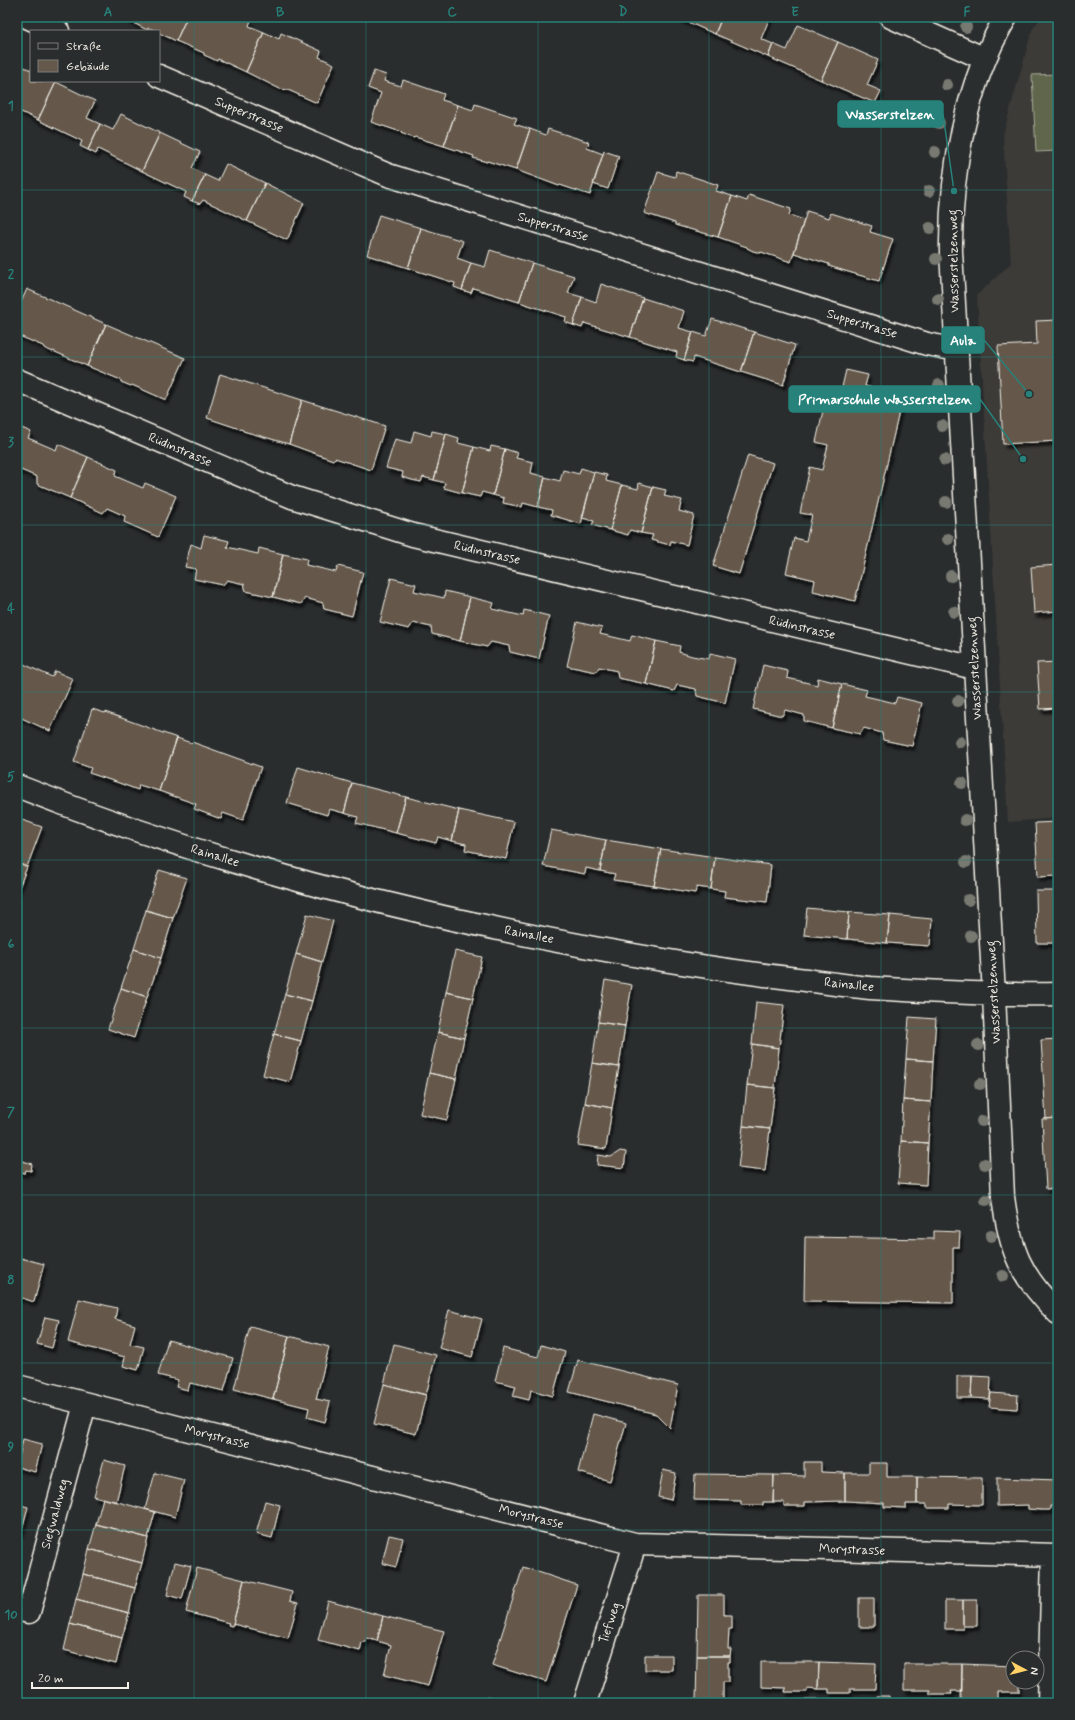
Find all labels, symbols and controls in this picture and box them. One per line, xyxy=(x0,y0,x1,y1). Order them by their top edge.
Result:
text: A xyxy=(104,4,112,21)
text: B xyxy=(276,4,285,21)
text: C xyxy=(447,4,457,21)
text: D xyxy=(619,4,628,21)
text: E xyxy=(791,4,799,21)
text: F xyxy=(964,4,971,21)
legend xyxy=(30,30,160,82)
text: Straße xyxy=(66,39,101,55)
text: Gebäude xyxy=(66,59,109,75)
street label: Supperstrasse xyxy=(212,93,286,137)
text: 1 xyxy=(8,98,14,115)
callout: Wasserstelzen xyxy=(838,101,943,127)
text: Wasserstelzen xyxy=(845,106,935,124)
street label: Supperstrasse xyxy=(516,208,591,246)
street label: Wasserstelzenweg xyxy=(945,209,965,313)
text: 2 xyxy=(8,266,15,283)
street label: Supperstrasse xyxy=(825,305,900,343)
callout: Aula xyxy=(942,327,984,353)
text: Aula xyxy=(950,332,977,350)
callout: Primarschule Wasserstelzen xyxy=(789,386,980,412)
text: Primarschule Wasserstelzen xyxy=(798,391,973,409)
street label: Rüdinstrasse xyxy=(146,429,215,471)
text: 3 xyxy=(8,434,14,451)
street label: Rüdinstrasse xyxy=(452,537,522,569)
text: 4 xyxy=(7,601,15,618)
street label: Rüdinstrasse xyxy=(767,612,837,644)
street label: Wasserstelzenweg xyxy=(964,616,988,720)
text: 5 xyxy=(7,769,15,786)
street label: Rainallee xyxy=(189,841,242,871)
street label: Rainallee xyxy=(503,922,555,948)
text: 6 xyxy=(8,936,15,953)
street label: Wasserstelzenweg xyxy=(983,940,1007,1044)
street label: Rainallee xyxy=(823,974,875,996)
text: 7 xyxy=(7,1104,15,1121)
text: 8 xyxy=(7,1272,15,1289)
street label: Morystrasse xyxy=(183,1421,251,1453)
text: 9 xyxy=(8,1439,15,1456)
street label: Siegwaldweg xyxy=(37,1477,74,1552)
street label: Morystrasse xyxy=(497,1501,565,1533)
street label: Morystrasse xyxy=(819,1540,886,1560)
street label: Tiefweg xyxy=(595,1600,625,1646)
text: 10 xyxy=(4,1607,18,1624)
north arrow xyxy=(1005,1650,1045,1690)
scale bar xyxy=(32,1664,128,1690)
text: N xyxy=(1027,1667,1041,1676)
text: 20 m xyxy=(38,1671,64,1687)

